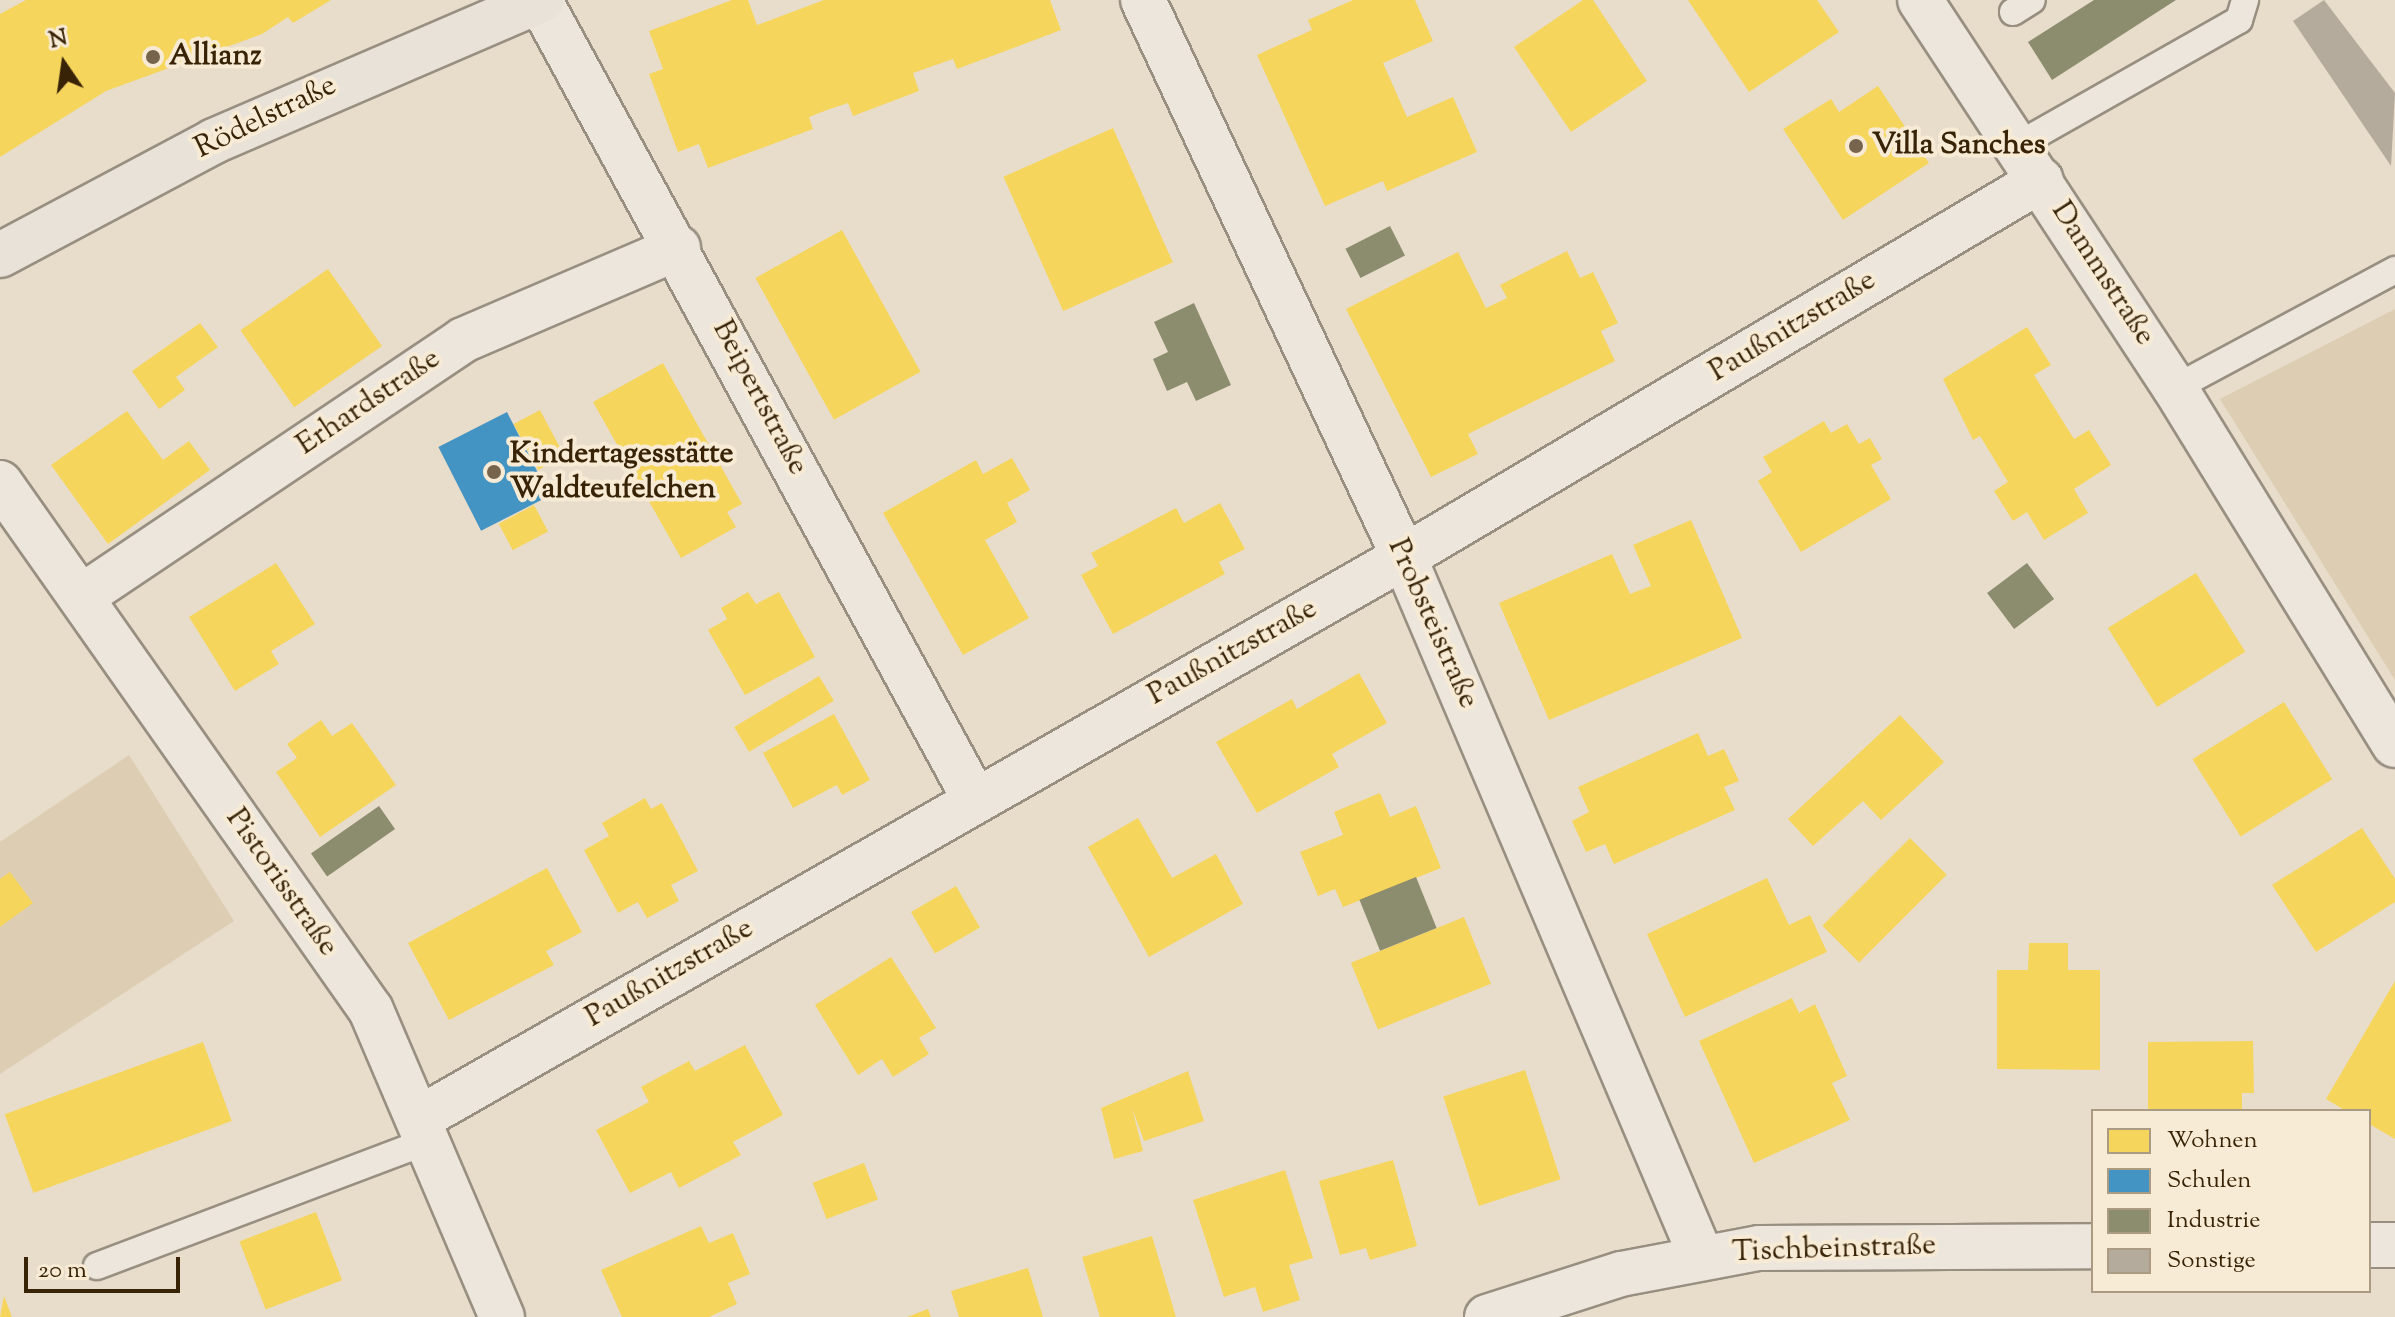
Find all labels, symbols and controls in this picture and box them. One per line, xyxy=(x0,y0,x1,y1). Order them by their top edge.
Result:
text: N xyxy=(46,23,71,58)
north arrow xyxy=(24,24,104,104)
place label: Allianz xyxy=(169,39,262,75)
marker: Allianz xyxy=(144,48,162,66)
street label: Rödelstraße xyxy=(189,68,343,168)
place label: Villa Sanches xyxy=(1872,128,2046,164)
marker: Villa Sanches xyxy=(1847,137,1865,155)
street label: Dammstraße xyxy=(2042,195,2162,353)
street label: Paußnitzstraße xyxy=(1703,263,1883,391)
street label: Beipertstraße xyxy=(703,314,815,482)
street label: Erhardstraße xyxy=(290,342,448,464)
place label: Kindertagesstätte Waldteufelchen xyxy=(510,437,734,508)
marker: Kindertagesstätte Waldteufelchen xyxy=(485,463,503,481)
street label: Probsteistraße xyxy=(1379,534,1485,714)
street label: Paußnitzstraße xyxy=(1142,592,1324,714)
street label: Pistorisstraße xyxy=(217,802,345,964)
street label: Paußnitzstraße xyxy=(580,912,760,1036)
legend xyxy=(2091,1109,2371,1293)
text: Wohnen xyxy=(2167,1124,2258,1158)
text: Schulen xyxy=(2167,1164,2252,1198)
text: Industrie xyxy=(2167,1204,2260,1238)
street label: Tischbeinstraße xyxy=(1731,1228,1937,1272)
scale bar xyxy=(28,1241,184,1291)
text: Sonstige xyxy=(2167,1244,2256,1278)
text: 20 m xyxy=(38,1254,87,1288)

